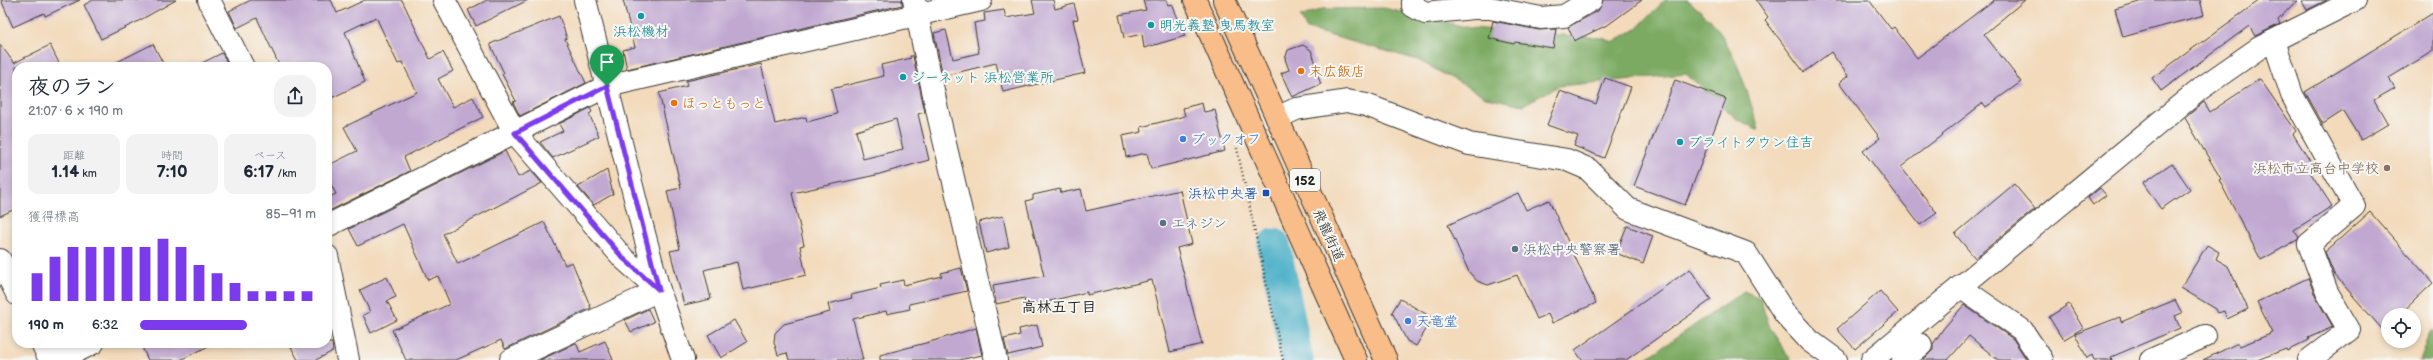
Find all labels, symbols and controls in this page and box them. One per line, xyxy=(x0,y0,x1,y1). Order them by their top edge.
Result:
marker: 浜松機材 xyxy=(636,11,646,21)
place label: 明光義塾 曳馬教室 xyxy=(1159,17,1275,34)
marker: 明光義塾 曳馬教室 xyxy=(1146,20,1156,30)
place label: 浜松機材 xyxy=(613,23,669,40)
pin xyxy=(590,45,624,86)
icon: arrive xyxy=(596,51,618,73)
place label: 末広飯店 xyxy=(1309,63,1365,80)
marker: 末広飯店 xyxy=(1296,66,1306,76)
place label: ジーネット 浜松営業所 xyxy=(911,69,1054,86)
marker: ジーネット 浜松営業所 xyxy=(898,72,908,82)
text: 夜のラン xyxy=(28,74,116,101)
button: share xyxy=(274,75,316,117)
place label: ほっともっと xyxy=(682,95,766,112)
marker: ほっともっと xyxy=(669,98,679,108)
text: 21:07 · 6 × 190 m xyxy=(28,103,123,119)
place label: ブックオフ xyxy=(1191,131,1261,148)
marker: ブックオフ xyxy=(1178,134,1188,144)
place label: ブライトタウン住吉 xyxy=(1688,134,1813,151)
marker: ブライトタウン住吉 xyxy=(1675,137,1685,147)
text: 距離 xyxy=(63,149,85,162)
text: 時間 xyxy=(161,149,183,162)
text: ペース xyxy=(254,149,286,162)
place label: 浜松市立高台中学校 xyxy=(2253,160,2379,177)
text: 1.14 xyxy=(51,162,79,182)
text: 7:10 xyxy=(156,162,188,182)
text: 6:17 xyxy=(243,162,274,182)
marker: 浜松市立高台中学校 xyxy=(2382,163,2392,173)
text: km xyxy=(79,167,97,180)
text: /km xyxy=(274,167,297,180)
road number: 152 xyxy=(1290,169,1320,191)
place label: 浜松中央署 xyxy=(1188,185,1258,202)
marker: 浜松中央署 xyxy=(1261,188,1271,198)
text: 85–91 m xyxy=(266,206,316,222)
street label: 飛龍街道 xyxy=(1309,206,1348,264)
text: 獲得標高 xyxy=(28,209,80,225)
place label: エネジン xyxy=(1171,215,1227,232)
marker: エネジン xyxy=(1158,218,1168,228)
place label: 浜松中央警察署 xyxy=(1523,241,1621,258)
marker: 浜松中央警察署 xyxy=(1510,244,1520,254)
district label: 高林五丁目 xyxy=(1021,298,1097,317)
map controls xyxy=(2381,308,2421,348)
button: locate xyxy=(2381,308,2421,348)
place label: 天竜堂 xyxy=(1416,313,1458,330)
marker: 天竜堂 xyxy=(1403,316,1413,326)
text: 190 m xyxy=(28,317,64,333)
text: 6:32 xyxy=(92,317,118,333)

